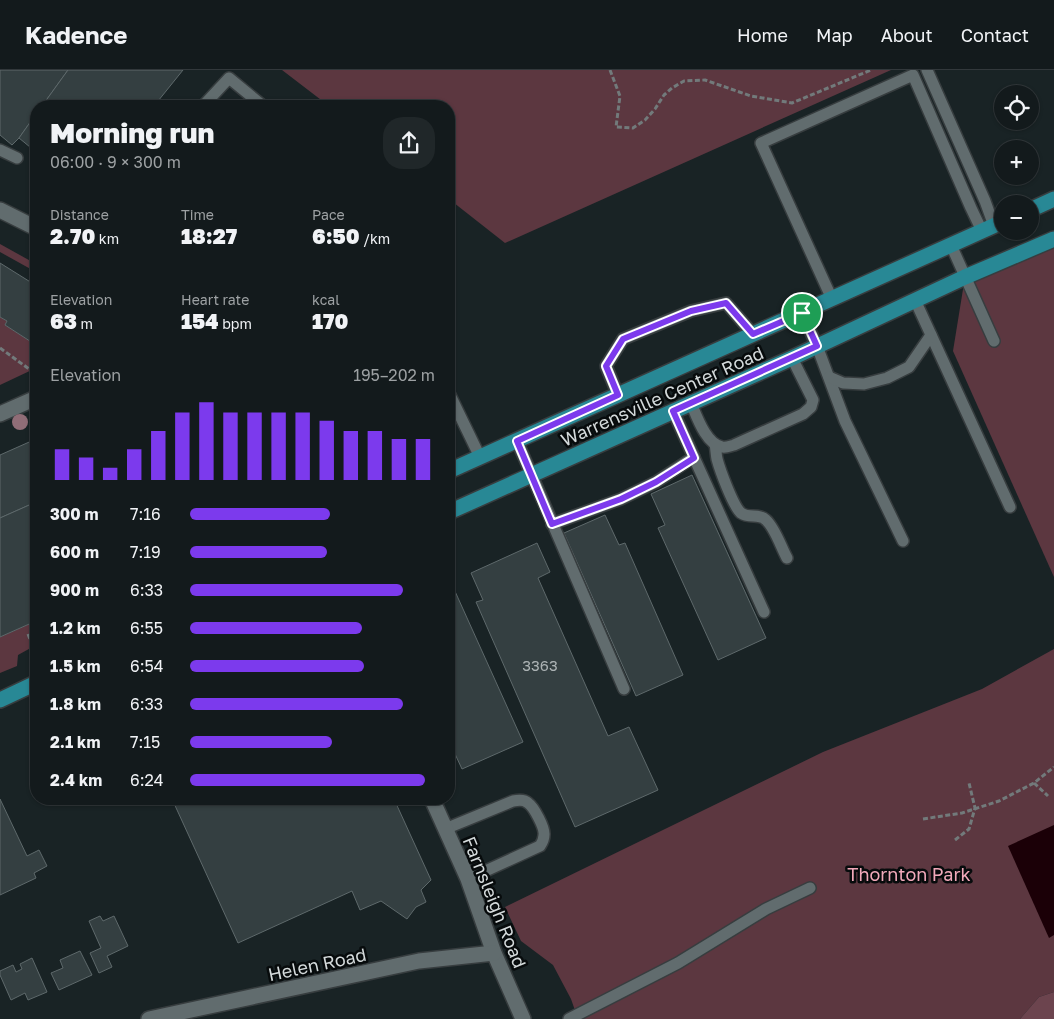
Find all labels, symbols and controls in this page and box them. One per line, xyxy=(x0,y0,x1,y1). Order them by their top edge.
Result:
text: Kadence xyxy=(25,20,127,49)
text: Home xyxy=(737,24,788,46)
text: Map xyxy=(816,24,853,46)
text: About xyxy=(881,24,933,46)
text: Contact xyxy=(961,24,1029,46)
map controls xyxy=(994,85,1039,240)
button: locate xyxy=(994,85,1039,130)
text: Morning run xyxy=(50,116,214,149)
button: share xyxy=(383,117,435,169)
button: + xyxy=(994,140,1039,185)
text: 06:00 · 9 × 300 m xyxy=(50,152,181,172)
button: − xyxy=(994,195,1039,240)
text: Distance xyxy=(50,206,109,223)
text: Time xyxy=(181,206,214,223)
text: Pace xyxy=(312,206,345,223)
text: 2.70 xyxy=(50,223,95,249)
text: 18:27 xyxy=(181,223,237,249)
text: 6:50 xyxy=(312,223,360,249)
text: km xyxy=(95,230,119,247)
text: /km xyxy=(360,230,390,247)
text: Elevation xyxy=(50,291,112,308)
text: Heart rate xyxy=(181,291,249,308)
text: kcal xyxy=(312,291,340,308)
pin xyxy=(781,292,823,334)
icon: arrive xyxy=(788,299,816,327)
text: 63 xyxy=(50,308,77,334)
text: 154 xyxy=(181,308,219,334)
text: 170 xyxy=(312,308,348,334)
text: m xyxy=(77,315,93,332)
text: bpm xyxy=(219,315,252,332)
street label: Warrensville Center Road xyxy=(557,341,767,451)
text: Elevation xyxy=(50,365,121,385)
text: 195–202 m xyxy=(353,365,435,385)
text: 300 m xyxy=(50,504,99,524)
text: 7:16 xyxy=(130,504,161,524)
text: 600 m xyxy=(50,542,99,562)
text: 7:19 xyxy=(130,542,161,562)
text: 900 m xyxy=(50,580,99,600)
text: 6:33 xyxy=(130,580,163,600)
text: 1.2 km xyxy=(50,618,100,638)
text: 6:55 xyxy=(130,618,163,638)
text: 1.5 km xyxy=(50,656,100,676)
text: 6:54 xyxy=(130,656,164,676)
house number: 3363 xyxy=(522,656,558,674)
text: 1.8 km xyxy=(50,694,101,714)
text: 6:33 xyxy=(130,694,163,714)
text: 2.1 km xyxy=(50,732,100,752)
text: 7:15 xyxy=(130,732,160,752)
text: 2.4 km xyxy=(50,770,102,790)
text: 6:24 xyxy=(130,770,164,790)
street label: Farnsleigh Road xyxy=(459,833,531,971)
park label: Thornton Park xyxy=(847,863,971,885)
street label: Helen Road xyxy=(266,943,368,985)

